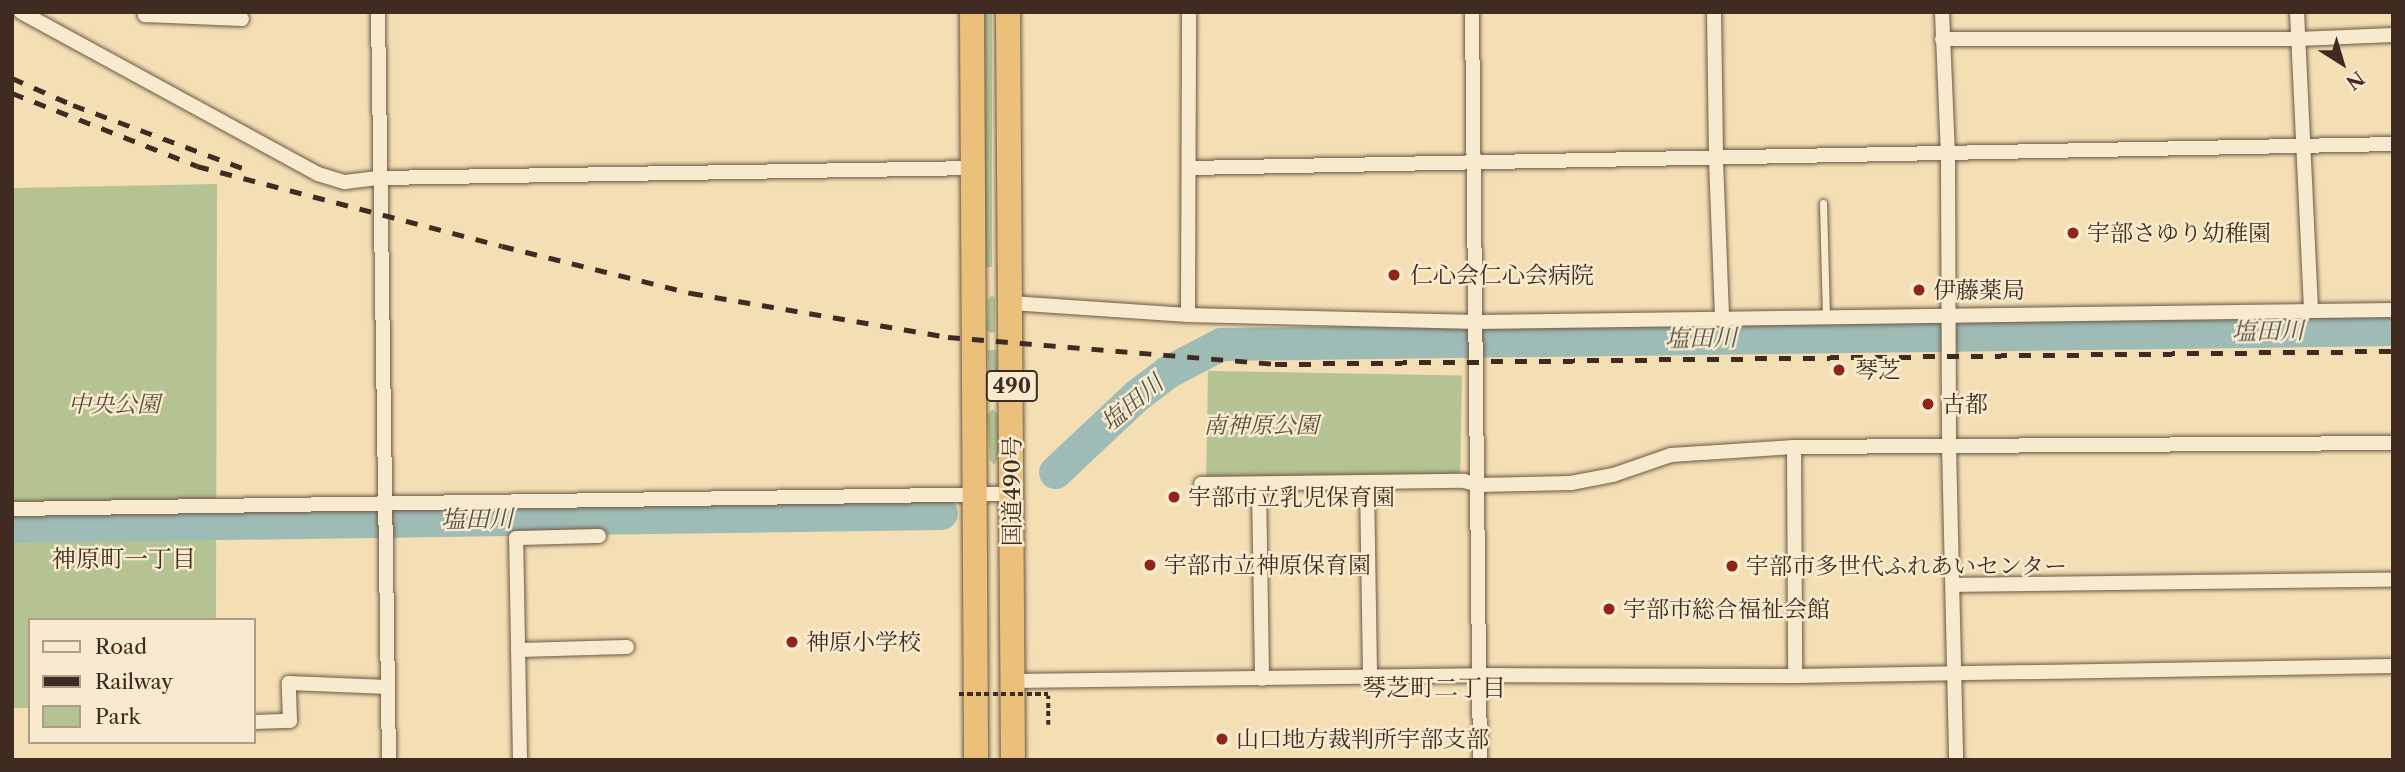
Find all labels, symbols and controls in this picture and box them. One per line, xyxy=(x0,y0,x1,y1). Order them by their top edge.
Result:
north arrow xyxy=(2307,28,2377,98)
text: N xyxy=(2341,66,2368,94)
place label: 宇部さゆり幼稚園 xyxy=(2087,219,2271,247)
marker: 宇部さゆり幼稚園 xyxy=(2065,225,2081,241)
place label: 仁心会仁心会病院 xyxy=(1410,261,1594,289)
marker: 仁心会仁心会病院 xyxy=(1384,265,1404,285)
place label: 伊藤薬局 xyxy=(1933,276,2025,304)
marker: 伊藤薬局 xyxy=(1911,282,1927,298)
water label: 塩田川 xyxy=(2232,316,2304,346)
water label: 塩田川 xyxy=(1665,323,1737,353)
place label: 琴芝 xyxy=(1855,356,1901,384)
marker: 琴芝 xyxy=(1829,360,1849,380)
road number: 490 xyxy=(986,368,1038,404)
water label: 塩田川 xyxy=(1095,369,1169,437)
park label: 中央公園 xyxy=(68,390,160,418)
place label: 古都 xyxy=(1942,390,1988,418)
marker: 古都 xyxy=(1920,396,1936,412)
park label: 南神原公園 xyxy=(1204,411,1318,439)
street label: 国道490号 xyxy=(998,436,1026,546)
place label: 宇部市立乳児保育園 xyxy=(1188,483,1395,511)
marker: 宇部市立乳児保育園 xyxy=(1166,489,1182,505)
water label: 塩田川 xyxy=(441,504,513,534)
district label: 神原町一丁目 xyxy=(52,545,196,573)
place label: 宇部市立神原保育園 xyxy=(1164,551,1371,579)
place label: 宇部市多世代ふれあいセンター xyxy=(1746,552,2068,580)
marker: 宇部市立神原保育園 xyxy=(1142,557,1158,573)
marker: 宇部市多世代ふれあいセンター xyxy=(1724,558,1740,574)
place label: 宇部市総合福祉会館 xyxy=(1623,595,1830,623)
marker: 宇部市総合福祉会館 xyxy=(1601,601,1617,617)
legend xyxy=(28,618,256,744)
place label: 神原小学校 xyxy=(806,628,921,656)
text: Road xyxy=(95,634,147,659)
marker: 神原小学校 xyxy=(784,634,800,650)
text: Railway xyxy=(95,669,173,694)
district label: 琴芝町二丁目 xyxy=(1362,674,1506,702)
text: Park xyxy=(95,704,141,729)
place label: 山口地方裁判所宇部支部 xyxy=(1236,725,1489,753)
marker: 山口地方裁判所宇部支部 xyxy=(1214,731,1230,747)

